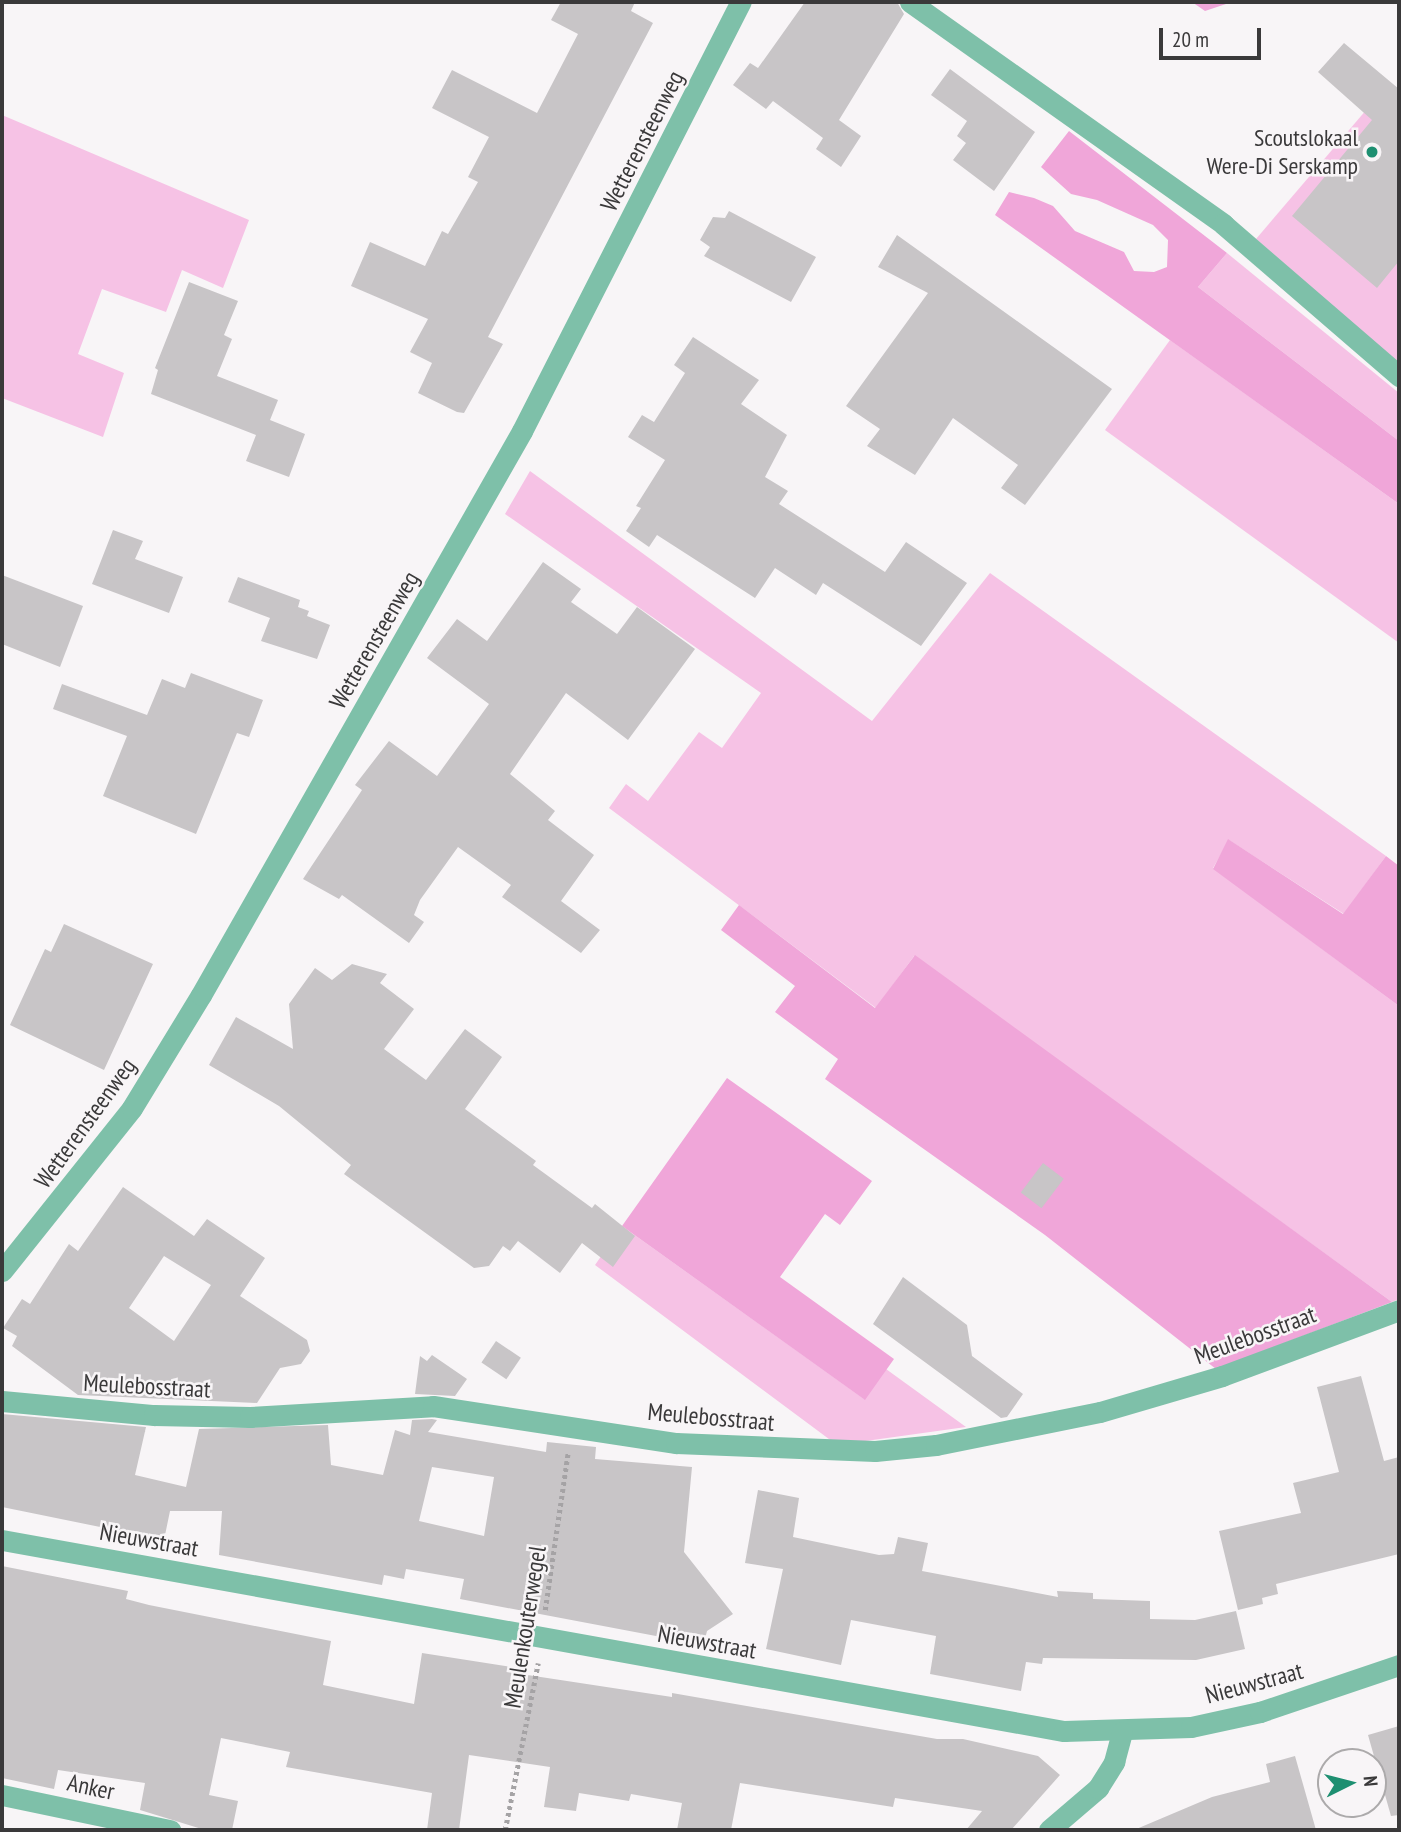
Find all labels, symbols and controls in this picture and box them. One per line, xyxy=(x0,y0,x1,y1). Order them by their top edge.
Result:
scale bar xyxy=(1163,14,1264,58)
text: 20 m xyxy=(1172,26,1209,53)
street label: Wetterensteenweg xyxy=(594,66,690,216)
place label: Scoutslokaal Were-Di Serskamp xyxy=(1207,124,1358,180)
marker: Scoutslokaal Were-Di Serskamp xyxy=(1364,144,1380,160)
street label: Wetterensteenweg xyxy=(323,566,425,714)
street label: Wetterensteenweg xyxy=(28,1052,142,1194)
street label: Meulebosstraat xyxy=(1190,1300,1320,1370)
street label: Meulebosstraat xyxy=(83,1368,211,1404)
street label: Meulebosstraat xyxy=(646,1397,776,1437)
street label: Nieuwstraat xyxy=(97,1517,201,1563)
street label: Meulenkouterwegel xyxy=(498,1544,552,1710)
street label: Nieuwstraat xyxy=(655,1619,759,1665)
street label: Nieuwstraat xyxy=(1202,1656,1306,1710)
north arrow xyxy=(1317,1748,1387,1818)
street label: Anker xyxy=(65,1768,117,1806)
text: N xyxy=(1358,1775,1383,1787)

